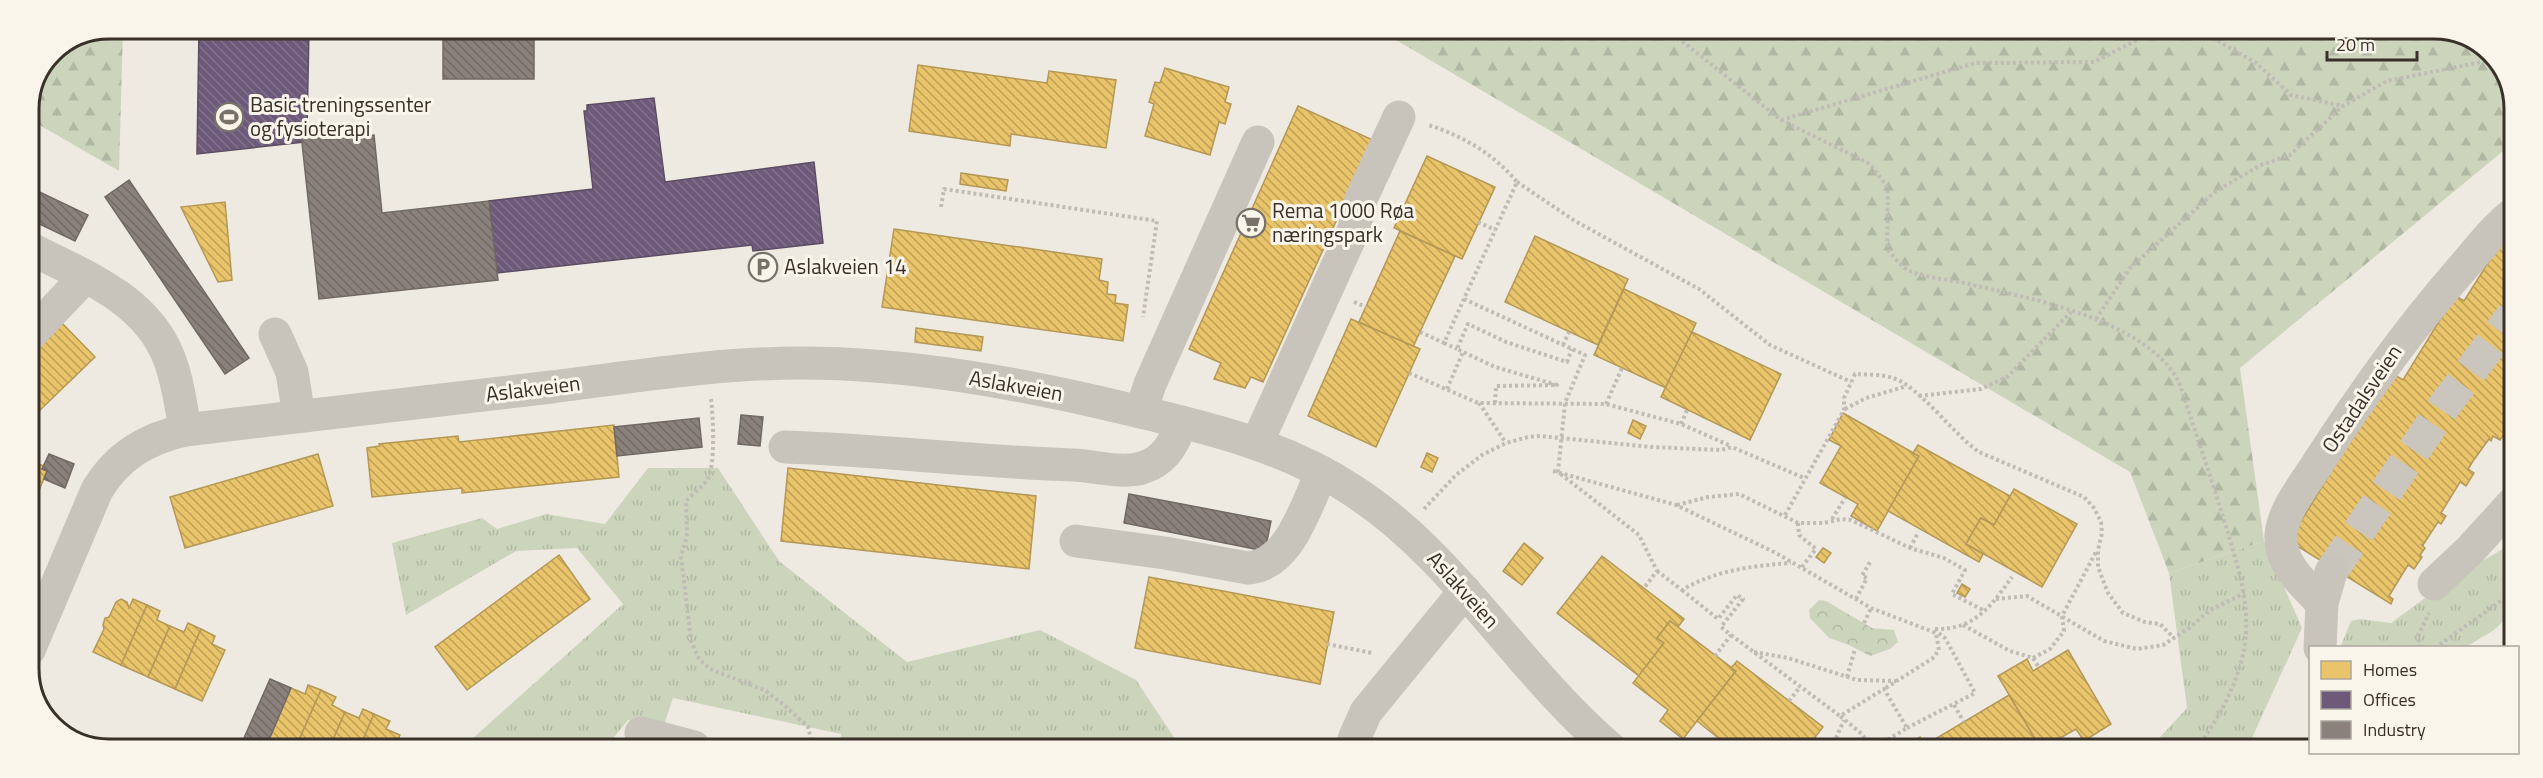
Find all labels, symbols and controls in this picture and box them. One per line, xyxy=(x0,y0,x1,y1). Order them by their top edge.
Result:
scale bar xyxy=(2327,24,2417,62)
text: 20 m xyxy=(2336,31,2375,58)
place label: Basic treningssenter og fysioterapi xyxy=(250,88,431,144)
sports icon: Basic treningssenter og fysioterapi xyxy=(213,101,245,133)
place label: Rema 1000 Røa næringspark xyxy=(1272,194,1415,250)
supermarket icon: Rema 1000 Røa næringspark xyxy=(1235,207,1267,239)
place label: Aslakveien 14 xyxy=(784,250,907,282)
parking icon: Aslakveien 14 xyxy=(747,251,779,283)
street label: Ostadalsveien xyxy=(2313,338,2409,459)
street label: Aslakveien xyxy=(967,361,1066,409)
street label: Aslakveien xyxy=(484,366,582,410)
street label: Aslakveien xyxy=(1420,543,1507,635)
legend xyxy=(2309,646,2519,754)
text: Homes xyxy=(2363,656,2417,683)
text: Offices xyxy=(2363,686,2416,713)
text: Industry xyxy=(2363,716,2426,743)

